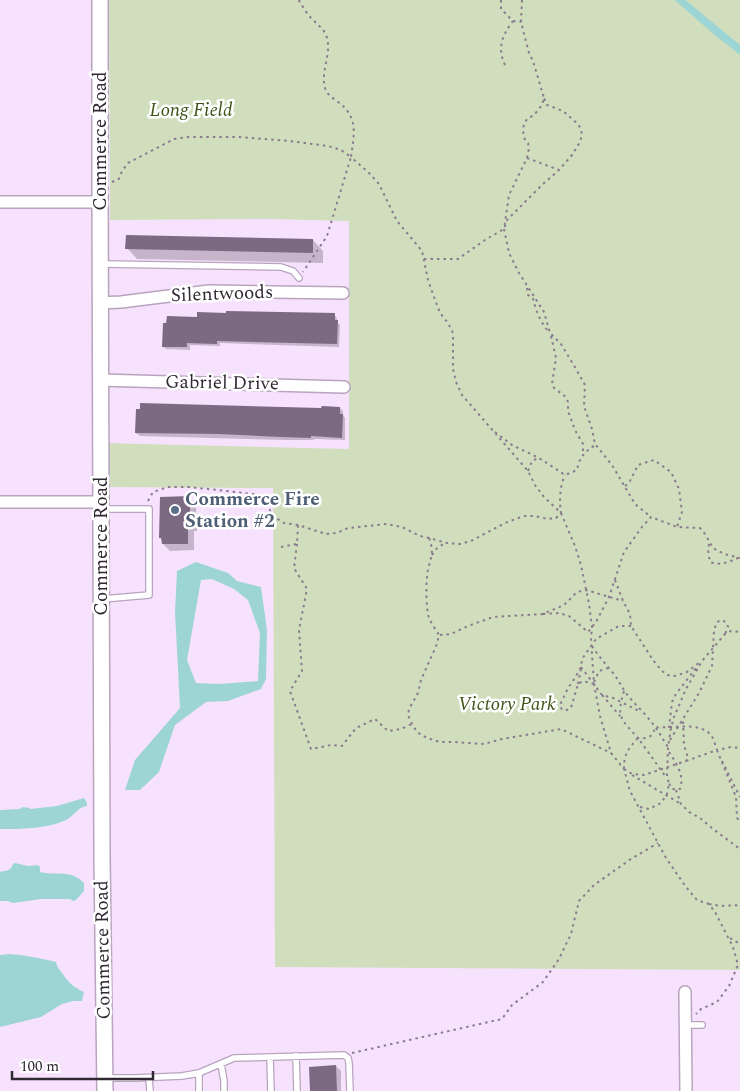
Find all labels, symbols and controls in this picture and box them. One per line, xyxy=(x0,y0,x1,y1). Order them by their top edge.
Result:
street label: Commerce Road xyxy=(86,71,115,211)
park label: Long Field xyxy=(149,96,233,125)
street label: Silentwoods xyxy=(170,278,274,310)
street label: Gabriel Drive xyxy=(165,368,279,398)
street label: Commerce Road xyxy=(87,476,116,616)
place label: Commerce Fire Station #2 xyxy=(185,485,320,536)
marker: Commerce Fire Station #2 xyxy=(169,504,181,516)
park label: Victory Park xyxy=(458,690,556,719)
street label: Commerce Road xyxy=(87,880,119,1020)
scale bar xyxy=(12,1048,154,1080)
text: 100 m xyxy=(20,1055,59,1078)

